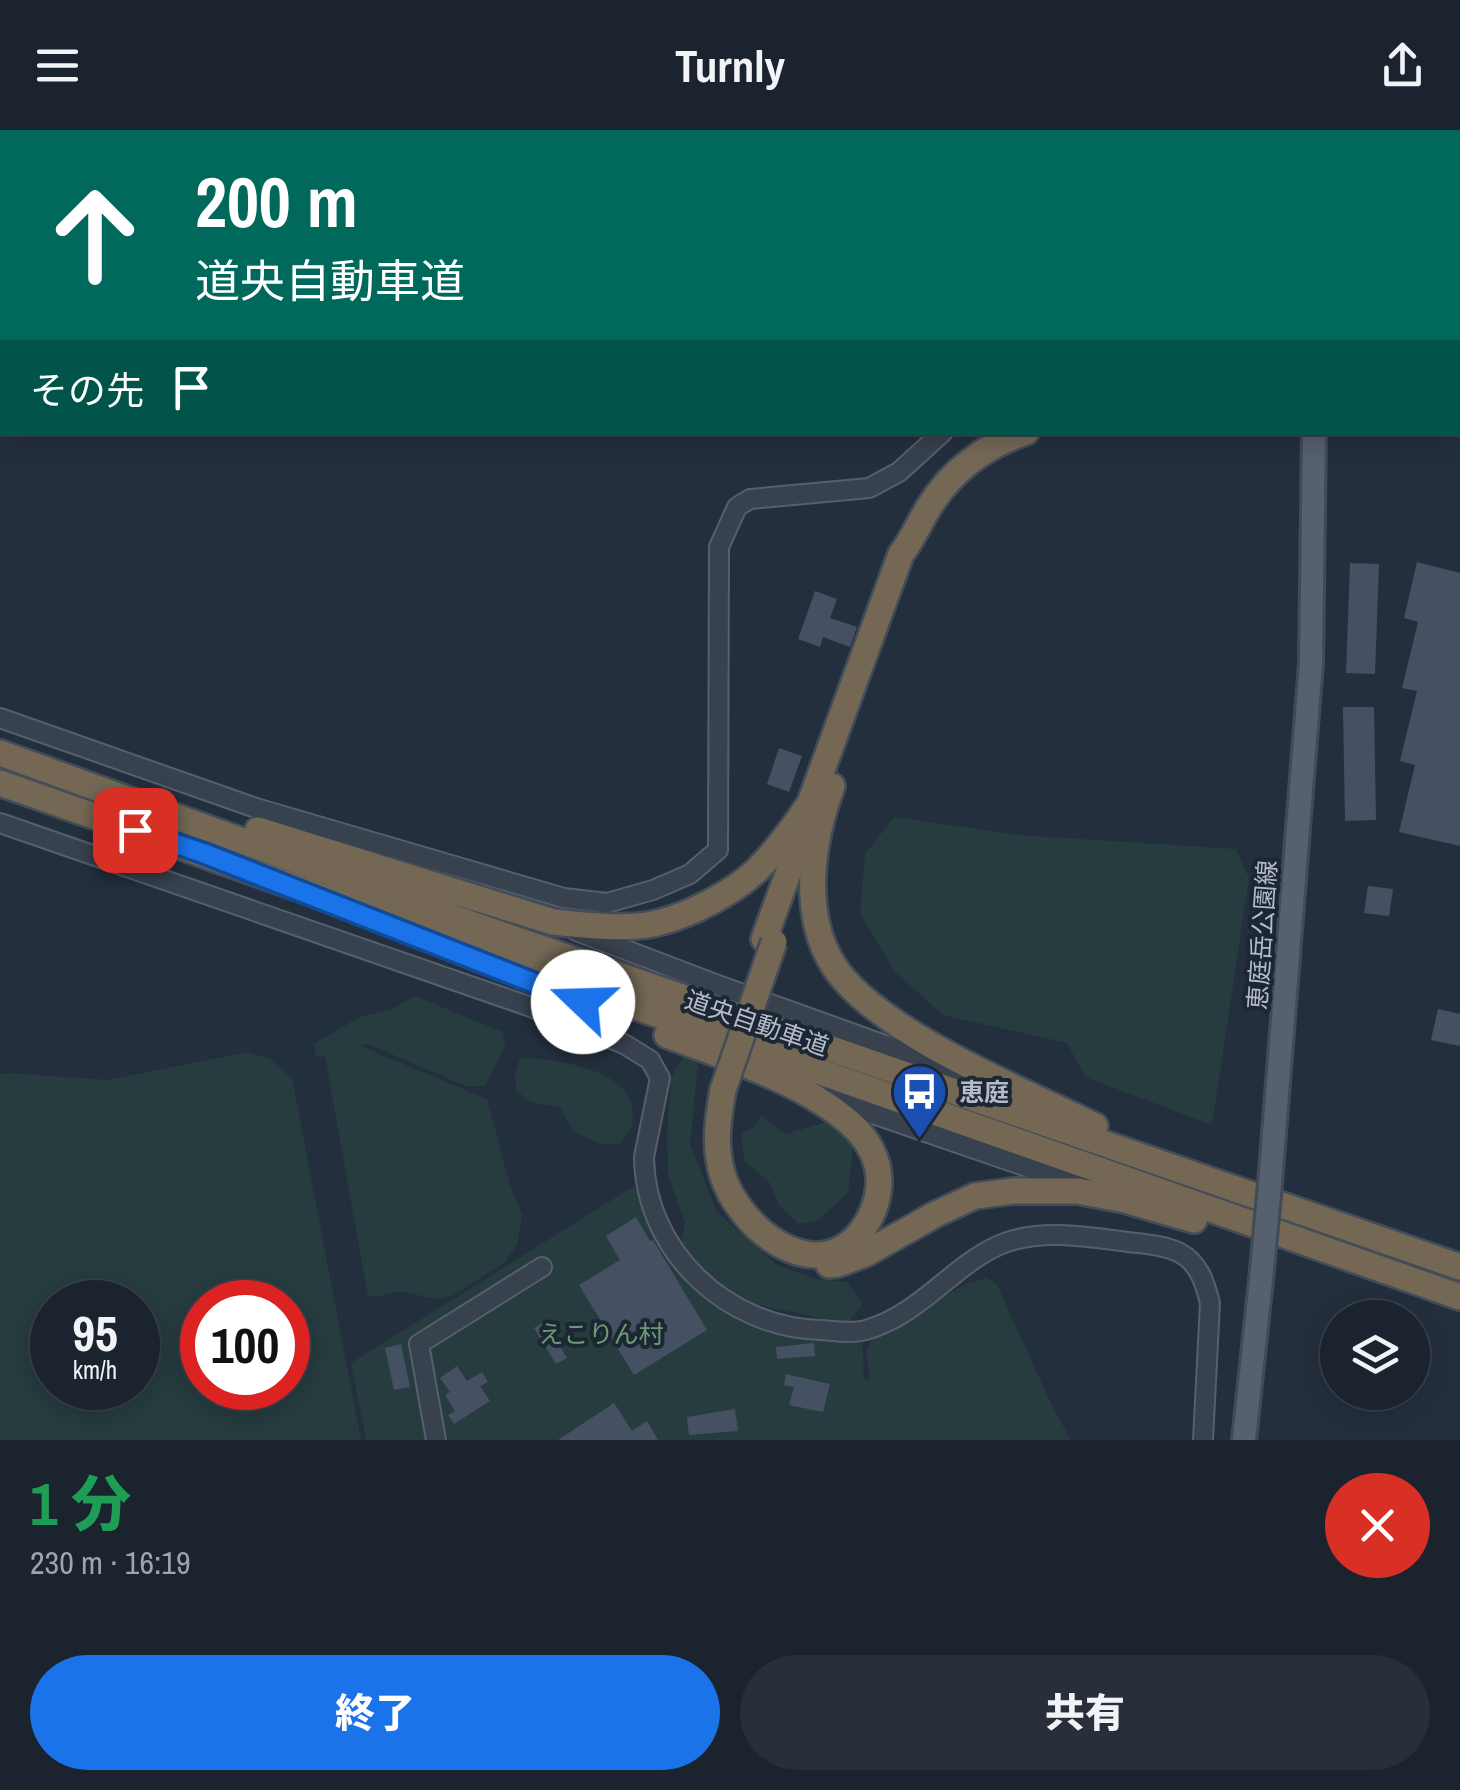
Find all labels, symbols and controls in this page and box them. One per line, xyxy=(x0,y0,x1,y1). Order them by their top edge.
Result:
text: Turnly xyxy=(675,35,785,96)
icon: menu xyxy=(30,38,85,93)
icon: share xyxy=(1375,38,1430,93)
text: 200 m xyxy=(195,155,358,249)
icon: ahead xyxy=(30,170,160,300)
text: 道央自動車道 xyxy=(195,250,465,311)
icon: arrive xyxy=(164,360,219,415)
text: その先 xyxy=(30,365,144,416)
pin xyxy=(93,788,178,873)
icon: arrive xyxy=(108,803,163,858)
street label: 恵庭岳公園線 xyxy=(1240,859,1284,1011)
position arrow xyxy=(531,950,635,1054)
street label: 道央自動車道 xyxy=(681,983,833,1063)
bus stop icon: 恵庭 xyxy=(890,1062,950,1141)
place label: 恵庭 xyxy=(959,1075,1009,1109)
speed limit sign: 100 xyxy=(180,1280,310,1410)
text: 95 xyxy=(72,1299,118,1367)
map controls xyxy=(1320,1300,1430,1410)
button: layers xyxy=(1320,1300,1430,1410)
park label: えこりん村 xyxy=(538,1317,664,1351)
text: km/h xyxy=(73,1353,117,1387)
text: 1 分 xyxy=(30,1463,131,1544)
button: close xyxy=(1325,1473,1430,1578)
text: 230 m · 16:19 xyxy=(30,1541,190,1584)
button: 終了 xyxy=(30,1655,720,1770)
button: 共有 xyxy=(740,1655,1430,1770)

